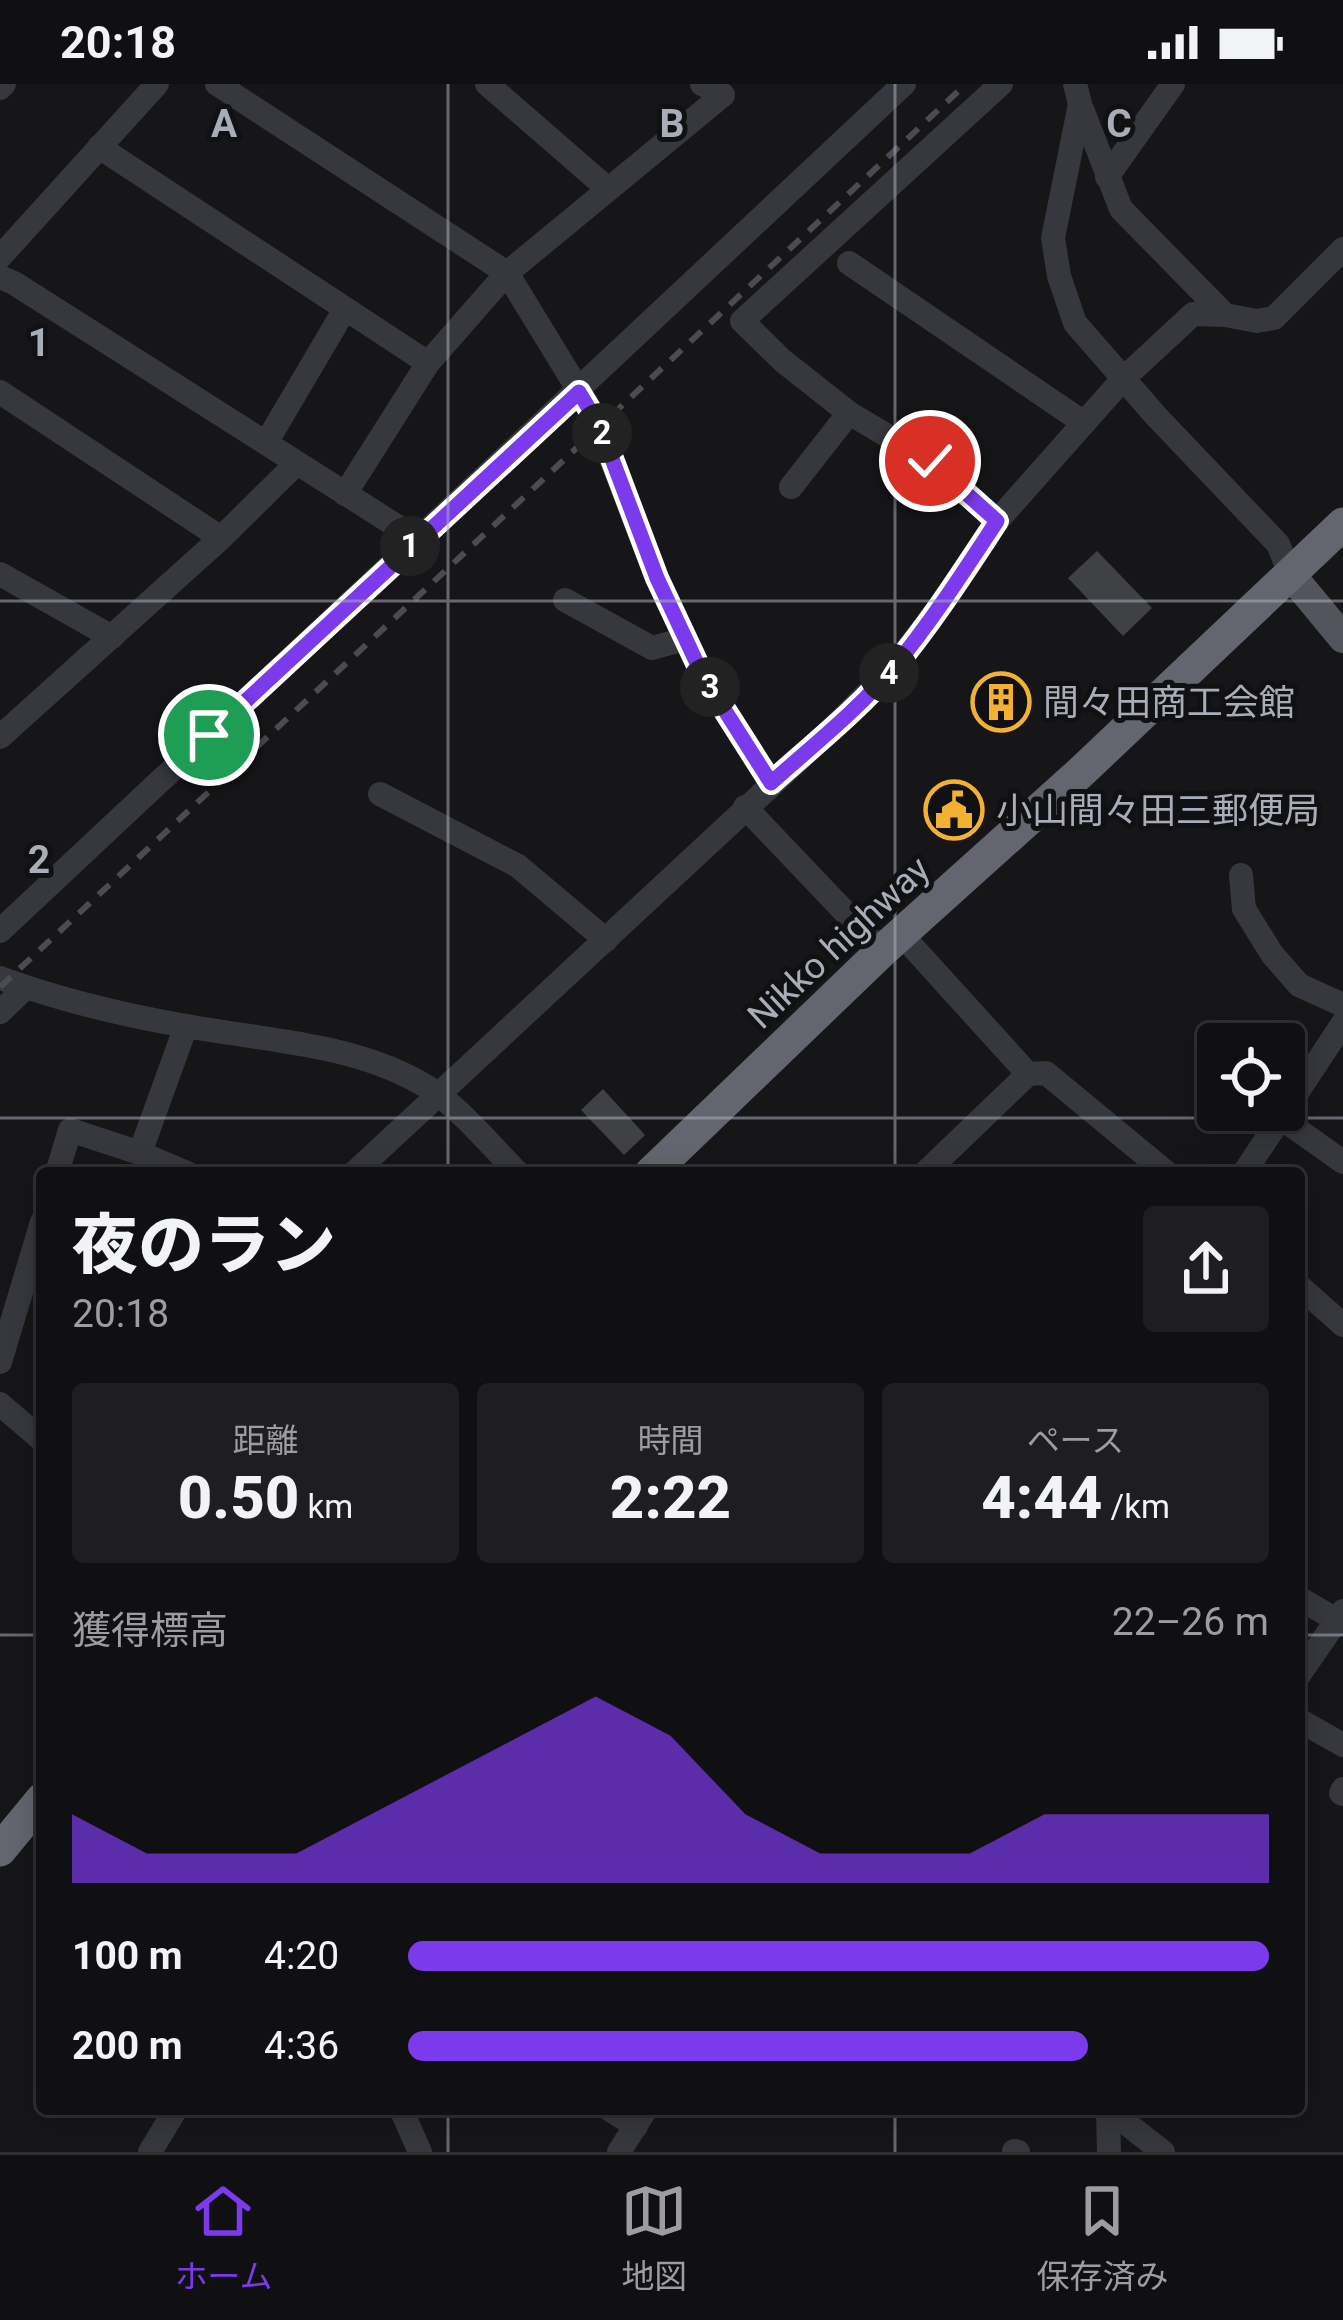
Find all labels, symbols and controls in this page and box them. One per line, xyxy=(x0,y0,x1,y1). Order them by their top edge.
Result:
text: 20:18 xyxy=(60,16,176,69)
text: A xyxy=(211,101,238,147)
text: B xyxy=(660,101,684,147)
text: C xyxy=(1106,101,1132,147)
text: 1 xyxy=(28,320,50,366)
pin: 2 xyxy=(572,403,632,463)
pin xyxy=(879,410,981,512)
text: 2 xyxy=(593,413,611,452)
icon: check xyxy=(897,428,963,494)
pin: 1 xyxy=(380,516,440,576)
text: 1 xyxy=(401,526,419,565)
pin: 4 xyxy=(859,643,919,703)
text: 4 xyxy=(880,653,898,692)
pin: 3 xyxy=(680,657,740,717)
text: 3 xyxy=(701,667,719,706)
building icon: 間々田商工会館 xyxy=(970,671,1032,733)
place label: 間々田商工会館 xyxy=(1043,682,1295,724)
pin xyxy=(158,684,260,786)
icon: arrive xyxy=(176,702,242,768)
public building icon: 小山間々田三郵便局 xyxy=(923,779,985,841)
place label: 小山間々田三郵便局 xyxy=(996,790,1320,832)
text: 2 xyxy=(28,837,50,883)
street label: Nikko highway xyxy=(739,848,938,1037)
map controls xyxy=(1197,1023,1305,1131)
button: locate xyxy=(1197,1023,1305,1131)
button: share xyxy=(1143,1206,1269,1332)
text: 夜のラン xyxy=(72,1207,336,1284)
text: 20:18 xyxy=(72,1291,169,1337)
text: 距離 xyxy=(233,1421,299,1460)
text: 時間 xyxy=(638,1421,704,1460)
text: ペース xyxy=(1027,1421,1124,1460)
text: 0.50 xyxy=(178,1462,299,1533)
text: 2:22 xyxy=(610,1462,731,1533)
text: 4:44 xyxy=(981,1462,1102,1533)
text: km xyxy=(299,1487,353,1526)
text: /km xyxy=(1102,1487,1170,1526)
text: 22–26 m xyxy=(1112,1599,1269,1645)
text: 獲得標高 xyxy=(72,1608,228,1654)
text: 100 m xyxy=(72,1933,183,1979)
text: 4:20 xyxy=(264,1933,339,1979)
text: 200 m xyxy=(72,2023,183,2069)
text: 4:36 xyxy=(264,2023,339,2069)
tab: ホーム xyxy=(174,2178,273,2298)
tab: 地図 xyxy=(621,2178,687,2298)
tab: 保存済み xyxy=(1036,2178,1168,2298)

